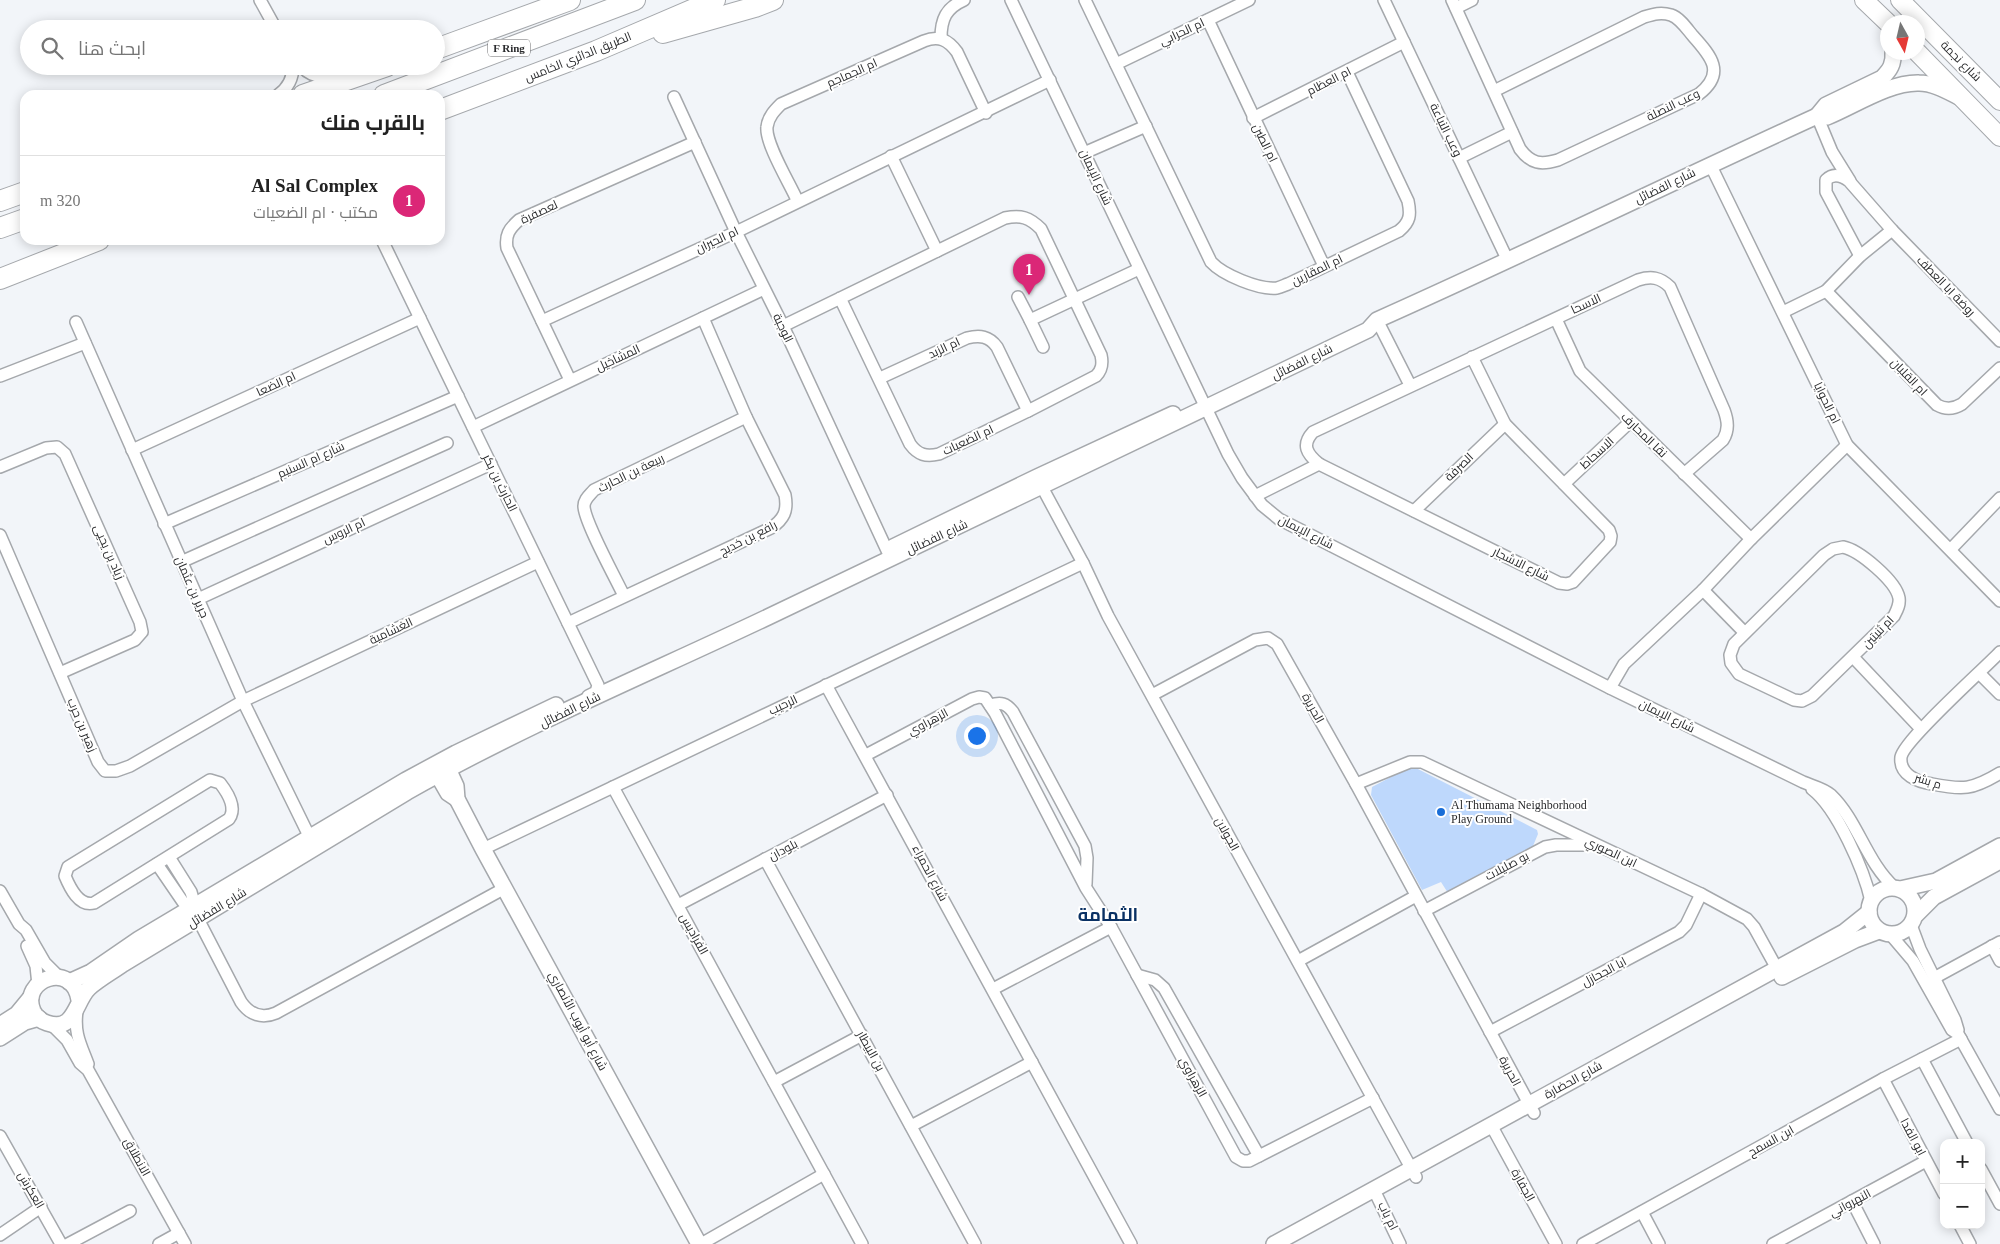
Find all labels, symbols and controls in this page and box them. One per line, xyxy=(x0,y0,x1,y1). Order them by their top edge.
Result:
street label: ام الحرابي xyxy=(1157,15,1208,51)
north arrow xyxy=(1880,15,1925,60)
search box xyxy=(20,20,445,75)
street label: الطريق الدائري الخامس xyxy=(523,29,634,88)
icon: search xyxy=(38,34,66,62)
text: ابحث هنا xyxy=(78,38,146,59)
street label: شارع نجمة xyxy=(1937,38,1984,85)
road number: F Ring xyxy=(488,40,530,56)
street label: ام الجماجم xyxy=(825,56,880,91)
street label: ام العظام xyxy=(1304,64,1354,99)
street label: وعب النصلة xyxy=(1644,86,1702,124)
street label: وعب النباعة xyxy=(1427,101,1465,159)
text: بالقرب منك xyxy=(321,111,425,135)
street label: ام الطين xyxy=(1249,121,1280,165)
street label: شارع الإيمان xyxy=(1076,147,1115,208)
street label: شارع الفضائل xyxy=(1632,165,1698,208)
text: Al Sal Complex xyxy=(251,175,378,196)
text: 320 m xyxy=(40,192,80,209)
text: 1 xyxy=(405,192,413,209)
street label: لعصفرة xyxy=(518,197,560,227)
text: مكتب · ام الضعيات xyxy=(253,204,378,221)
street label: ام الحيران xyxy=(693,224,741,257)
street label: ام المقارين xyxy=(1289,252,1345,289)
street label: روضة ابا العطف xyxy=(1914,253,1978,319)
pin: 1 xyxy=(1013,254,1045,295)
street label: الاسحا xyxy=(1569,291,1603,317)
street label: الوجبة xyxy=(770,311,796,345)
street label: ام الزبد xyxy=(926,335,963,362)
street label: شارع الفضائل xyxy=(1269,341,1335,384)
street label: المشاخيل xyxy=(594,342,642,374)
street label: ام القلبان xyxy=(1887,355,1930,399)
street label: ام الضعا xyxy=(254,369,298,400)
street label: ام الحوايا xyxy=(1810,380,1843,426)
street label: نقا المحارف xyxy=(1618,410,1670,460)
street label: ام الضعيات xyxy=(940,422,996,459)
street label: الاسحاط xyxy=(1577,434,1617,472)
street label: شارع ام السنيم xyxy=(275,439,347,482)
street label: الصرفة xyxy=(1442,450,1476,484)
street label: الحارث بن بكر xyxy=(480,451,520,514)
street label: ربيعة بن الحارث xyxy=(596,451,666,495)
street label: شارع الإيمان xyxy=(1276,512,1336,553)
street label: ام الروس xyxy=(321,515,368,548)
street label: شارع الفضائل xyxy=(904,517,970,558)
street label: رافع بن خديج xyxy=(717,518,780,559)
street label: زياد بن يحيى xyxy=(91,522,127,582)
street label: شارع الاشجار xyxy=(1489,544,1552,585)
street label: جرير بن عثمان xyxy=(172,554,212,620)
street label: ام ثنيتين xyxy=(1859,613,1897,652)
street label: الغشامية xyxy=(367,615,415,647)
street label: شارع الفضائل xyxy=(537,689,603,732)
street label: الحريرة xyxy=(1299,691,1327,725)
street label: الرحيب xyxy=(766,692,800,718)
street label: زهير بن حرب xyxy=(64,696,100,754)
street label: شارع الإيمان xyxy=(1637,697,1697,736)
street label: الزهراوي xyxy=(905,706,952,741)
your location xyxy=(964,723,990,749)
street label: م بشر xyxy=(1912,770,1943,793)
place label: Al Thumama Neighborhood Play Ground xyxy=(1451,798,1587,826)
marker: Al Thumama Neighborhood Play Ground xyxy=(1435,806,1447,818)
street label: الجولان xyxy=(1212,815,1242,853)
street label: ابن الصوري xyxy=(1582,834,1639,873)
street label: بلودان xyxy=(766,837,800,863)
street label: شارع الحمراء xyxy=(909,843,951,904)
street label: بو صليلات xyxy=(1483,849,1531,883)
street label: شارع الفضائل xyxy=(185,885,249,932)
district label: الثمامة xyxy=(1078,905,1138,925)
street label: الفراديس xyxy=(677,911,711,957)
street label: ابا الجحازل xyxy=(1579,954,1629,990)
street label: شارع أبو أيوب الأنصاري xyxy=(543,969,611,1074)
street label: بن البيطار xyxy=(854,1028,888,1074)
street label: الزهراوي xyxy=(1174,1054,1210,1101)
street label: الحريرة xyxy=(1496,1054,1524,1088)
street label: شارع الحضارة xyxy=(1542,1058,1605,1102)
street label: ابو الفدا xyxy=(1897,1116,1929,1158)
street label: ابن السمح xyxy=(1746,1123,1797,1160)
street label: الانطلاق xyxy=(121,1135,153,1179)
map controls xyxy=(1940,1139,1985,1229)
button: + xyxy=(1940,1139,1985,1184)
street label: الجفارة xyxy=(1508,1166,1538,1204)
street label: العكرش xyxy=(15,1169,47,1211)
button: − xyxy=(1940,1184,1985,1229)
street label: النهرواني xyxy=(1827,1186,1875,1222)
street label: ام باب xyxy=(1374,1199,1401,1233)

